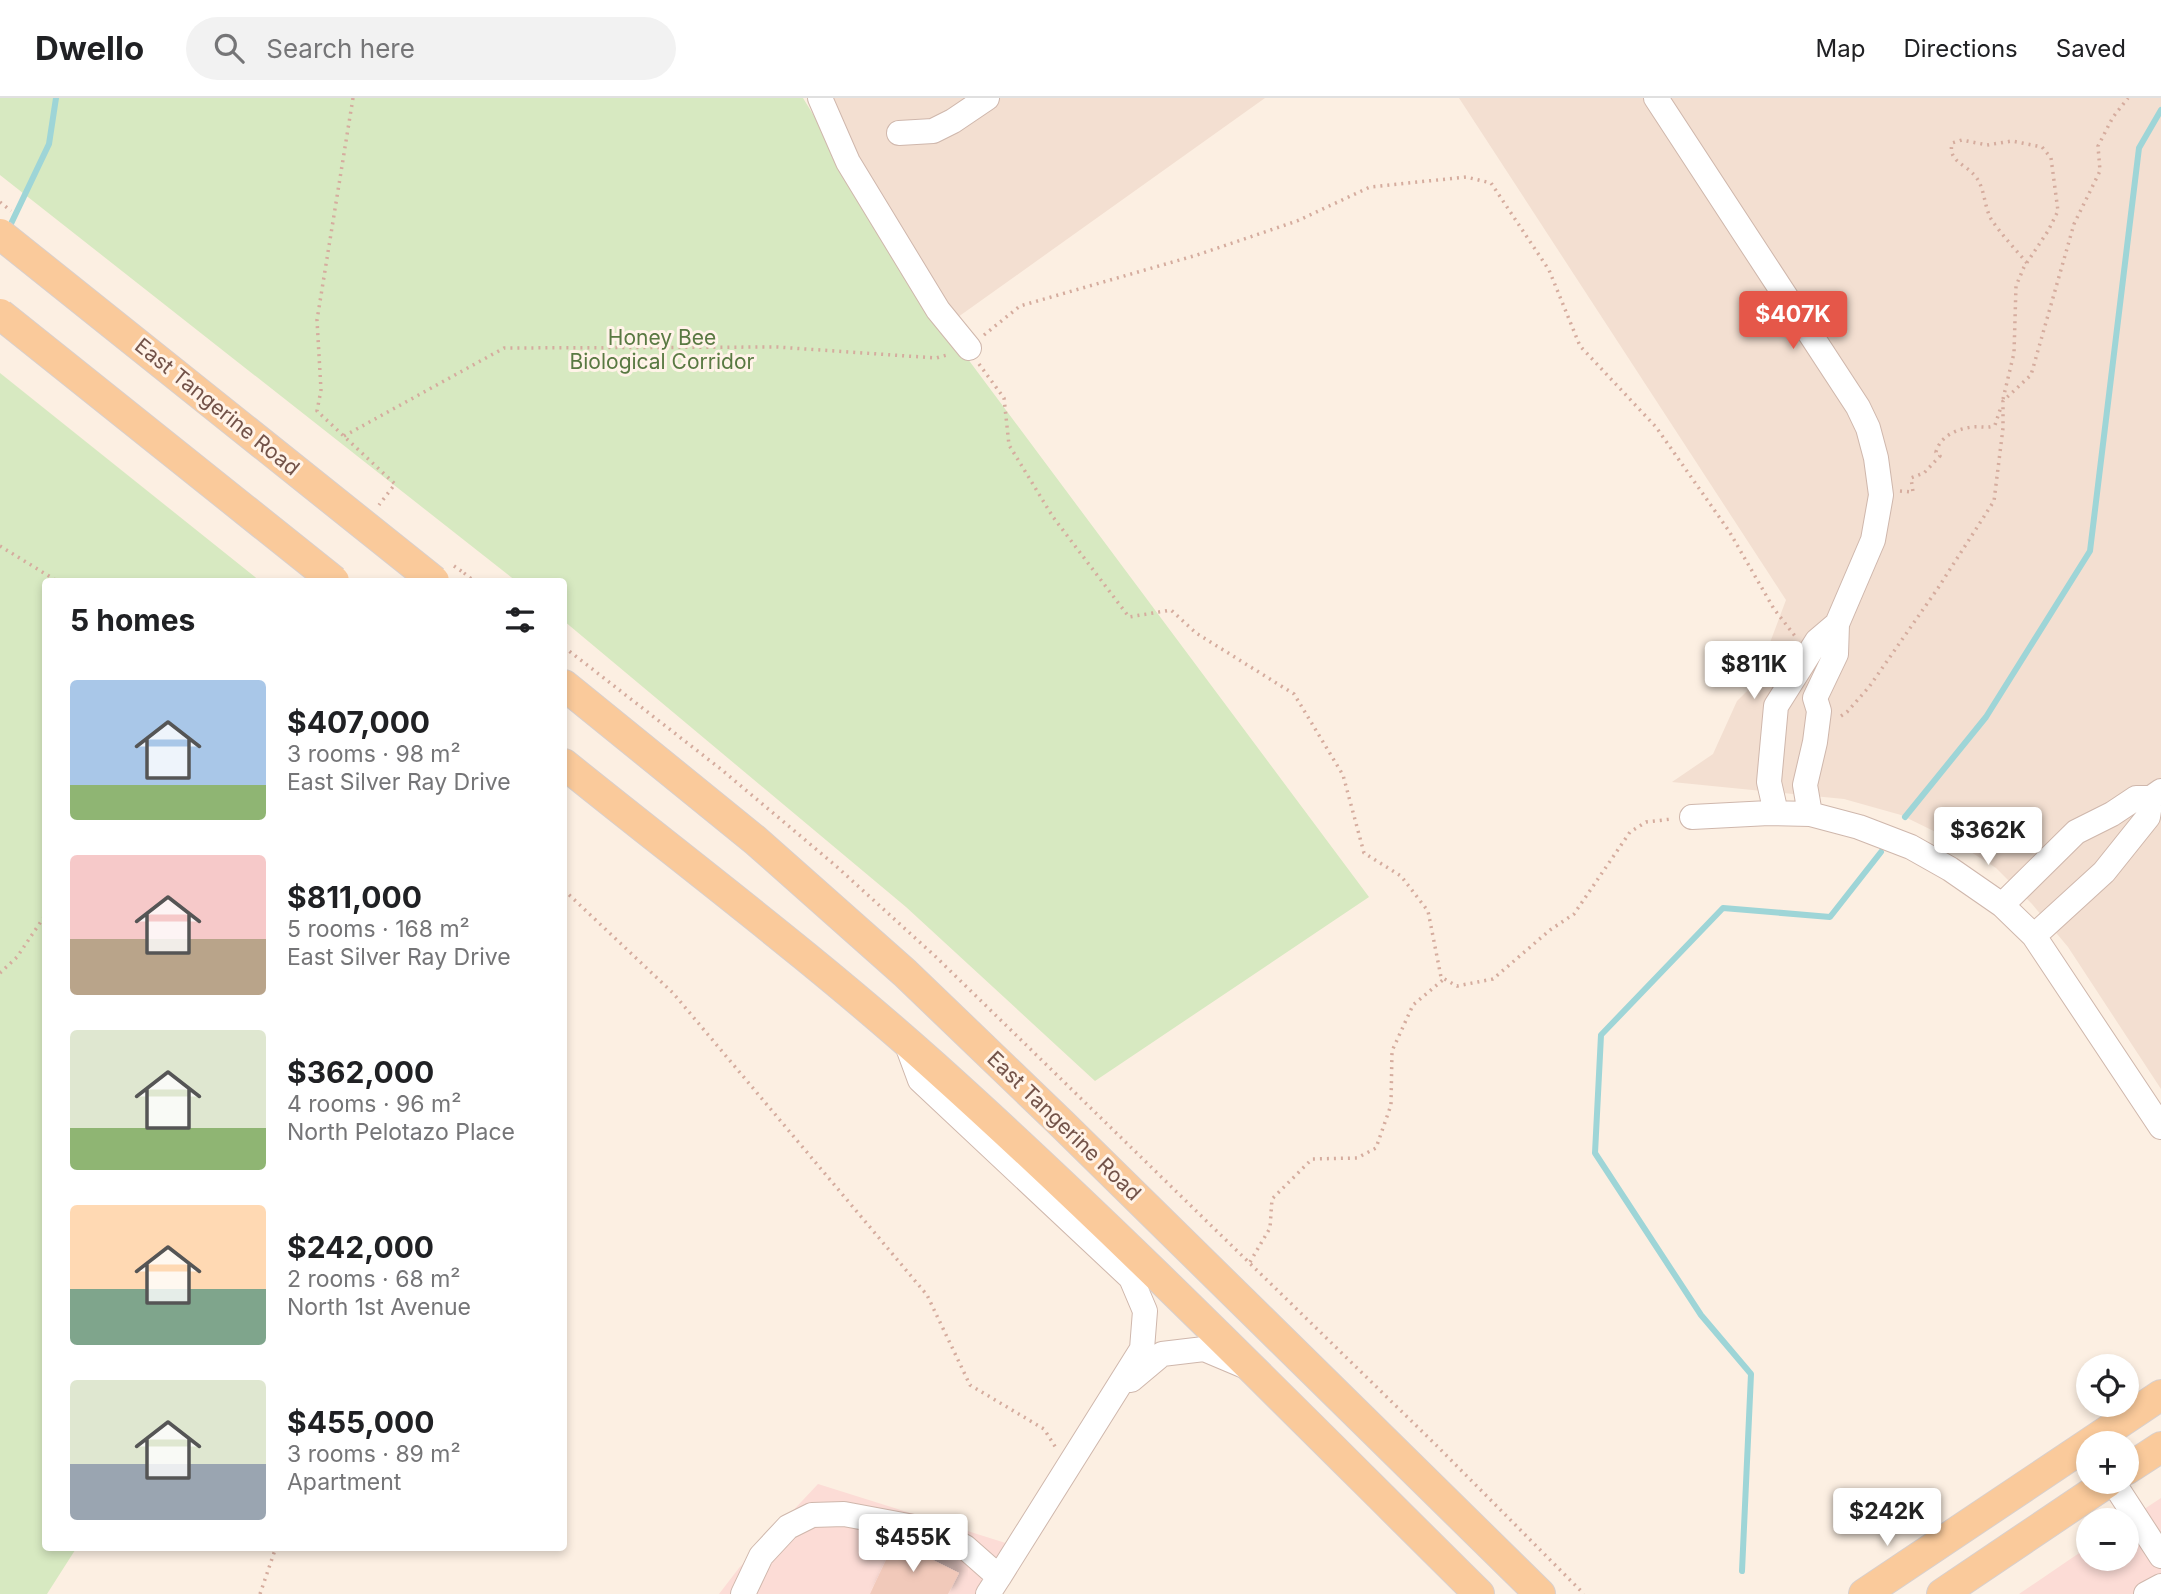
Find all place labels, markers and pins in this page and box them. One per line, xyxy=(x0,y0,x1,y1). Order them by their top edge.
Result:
pin: $407K xyxy=(1744,292,1842,351)
pin: $811K xyxy=(1705,642,1803,701)
pin: $362K xyxy=(1939,808,2037,867)
pin: $242K xyxy=(1838,1488,1936,1548)
pin: $455K xyxy=(864,1514,962,1574)

